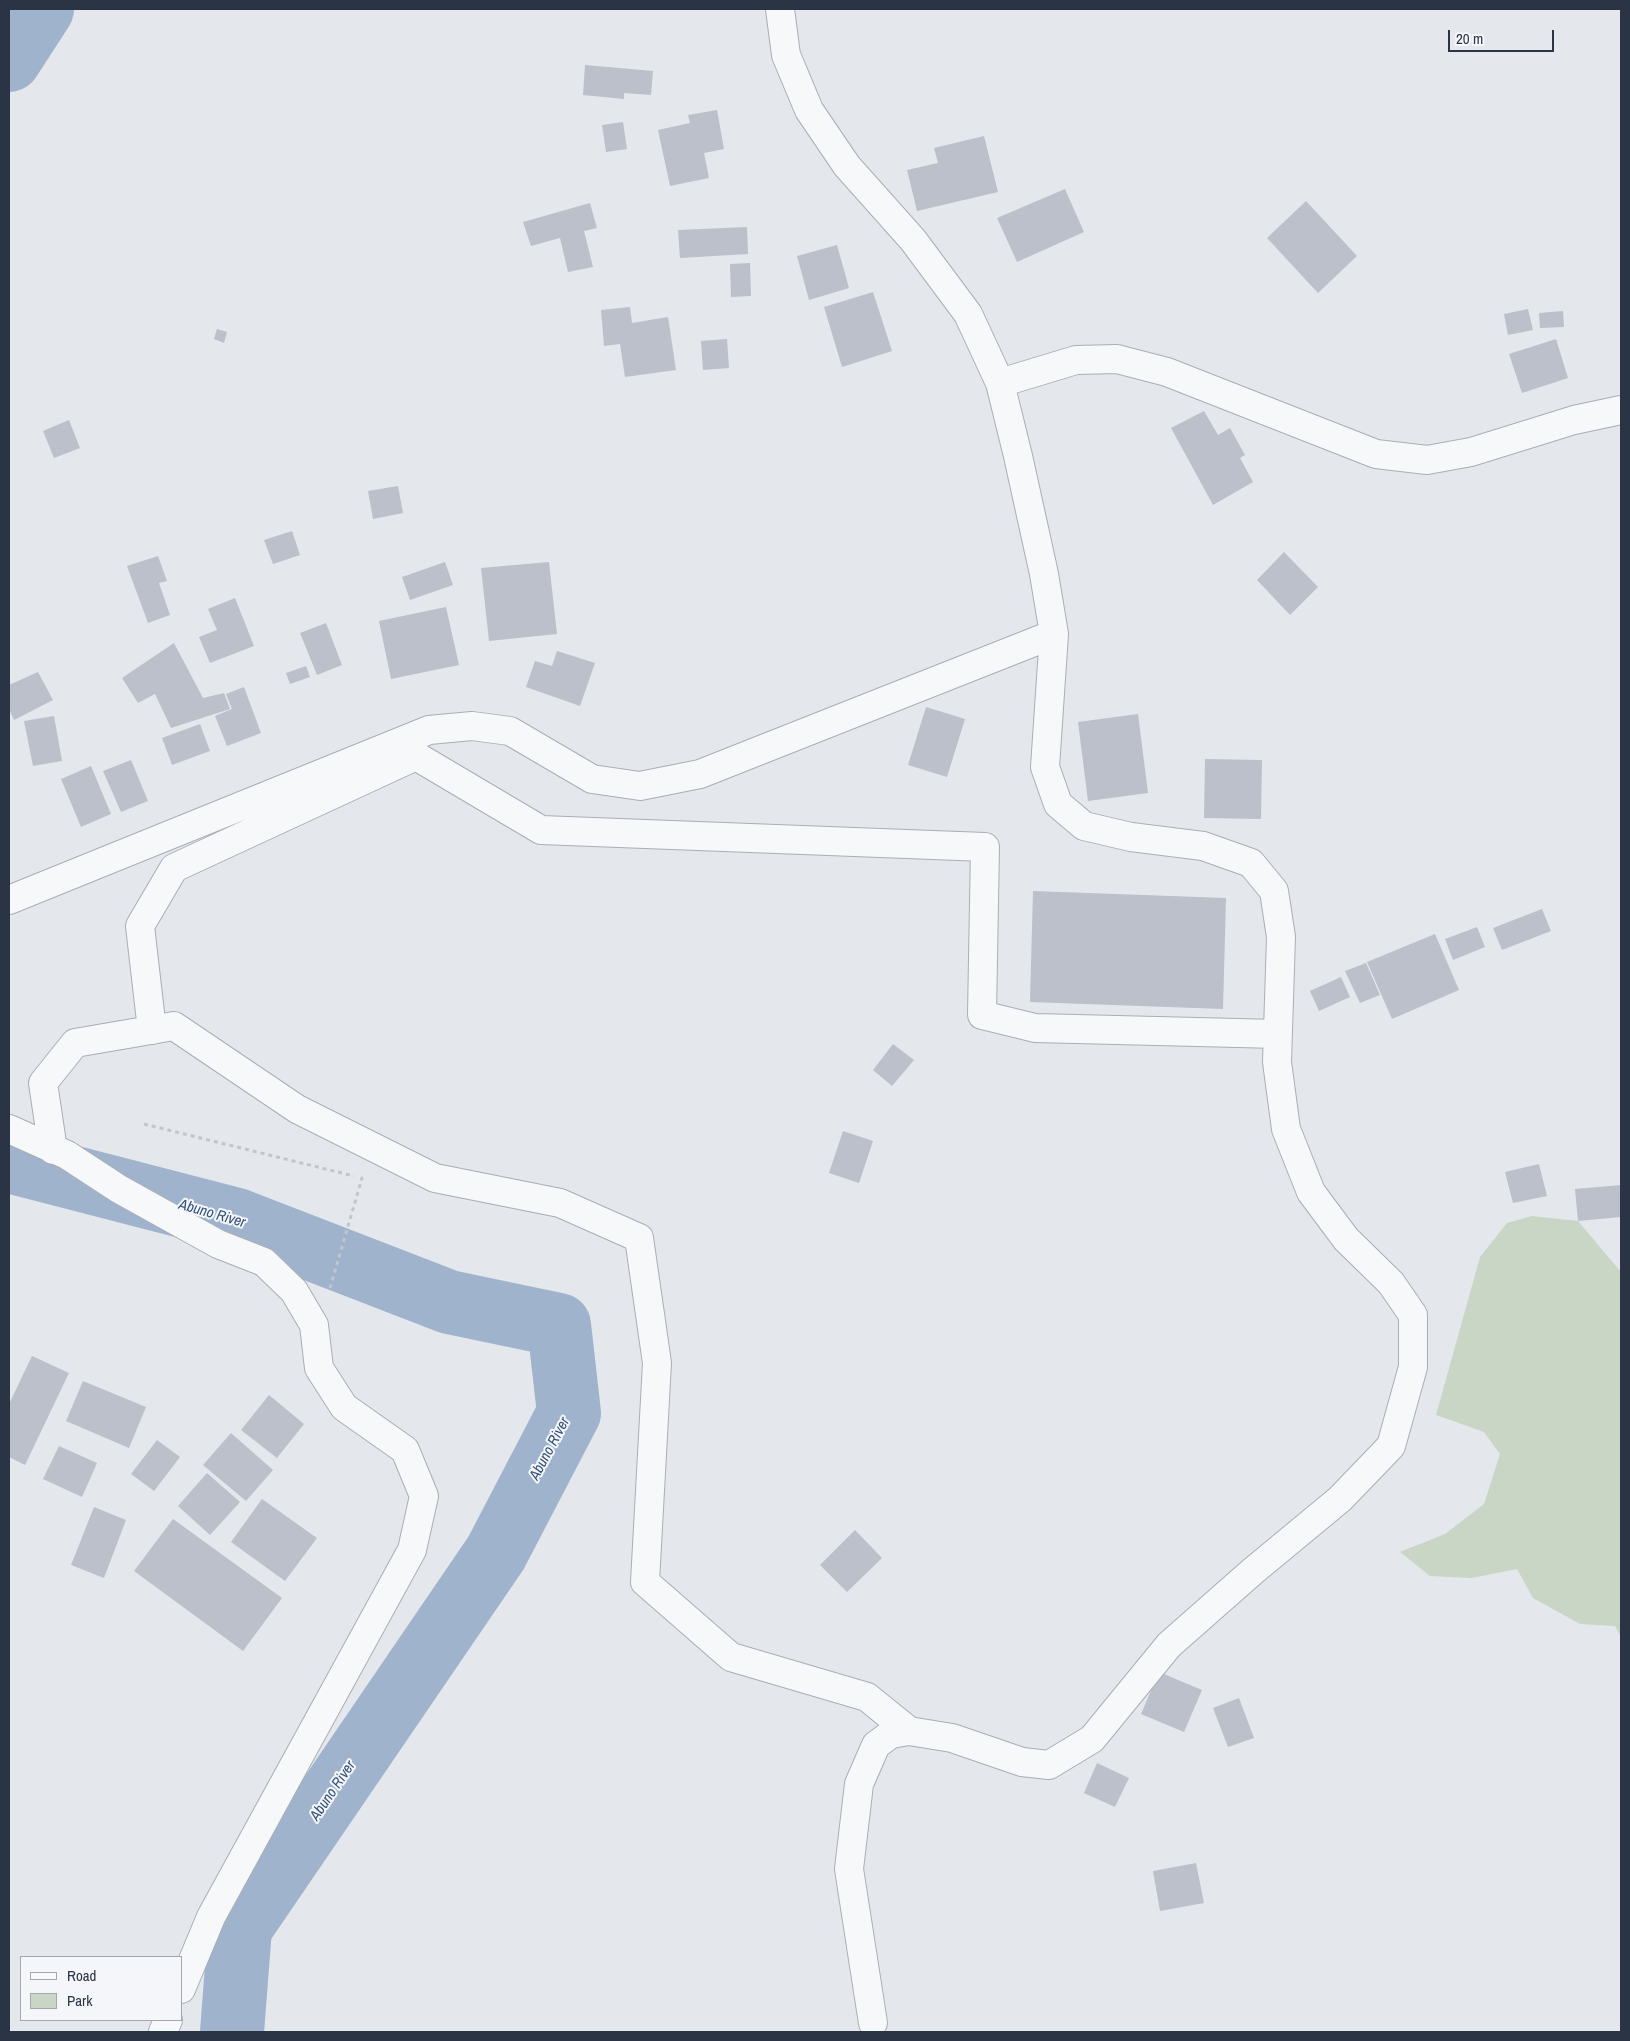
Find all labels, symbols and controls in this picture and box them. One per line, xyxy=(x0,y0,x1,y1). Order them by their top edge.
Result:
scale bar xyxy=(1450,20,1556,52)
text: 20 m xyxy=(1456,28,1483,49)
water label: Abuno River xyxy=(177,1196,247,1232)
water label: Abuno River xyxy=(526,1415,574,1483)
water label: Abuno River xyxy=(306,1758,360,1824)
legend xyxy=(20,1956,182,2021)
text: Road xyxy=(67,1965,96,1986)
text: Park xyxy=(67,1990,92,2011)

